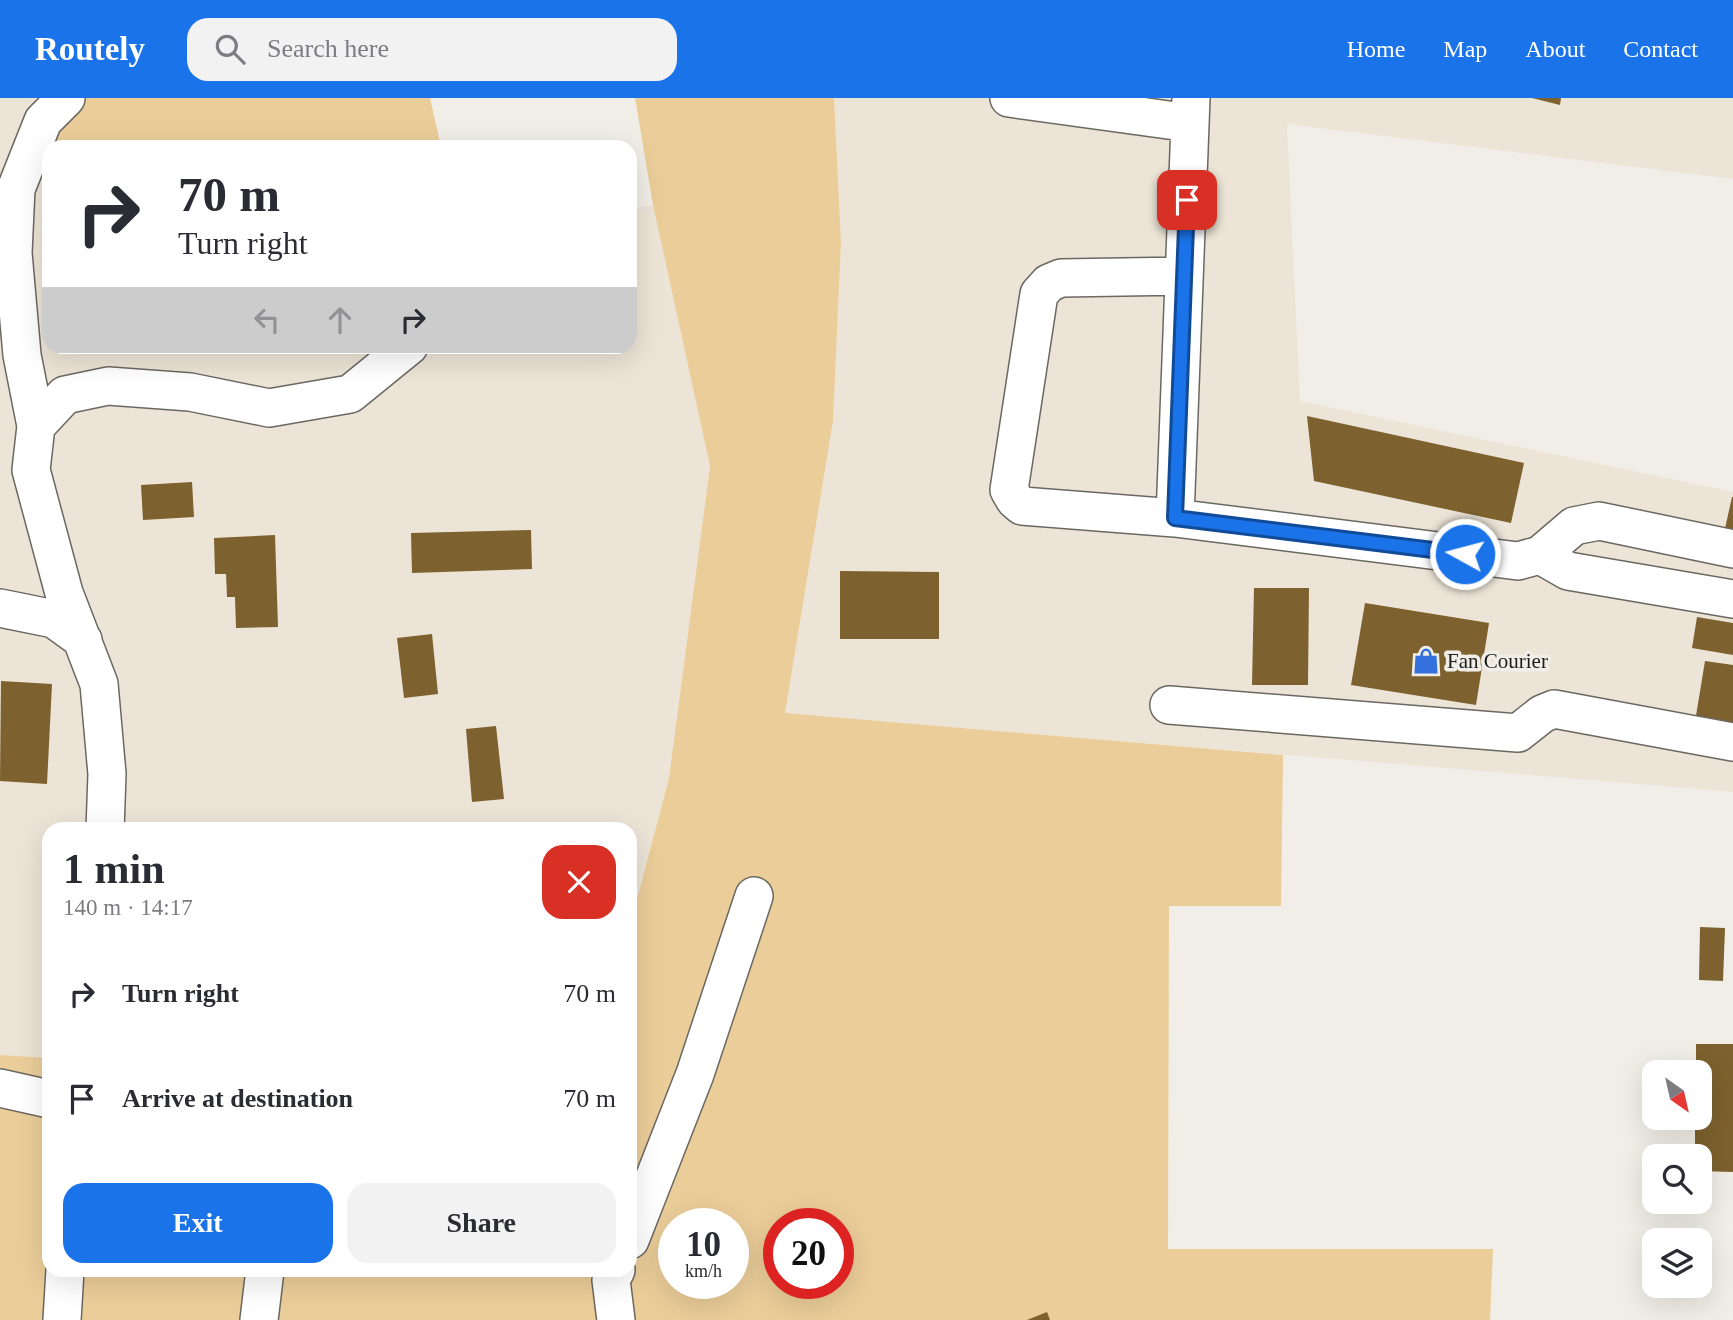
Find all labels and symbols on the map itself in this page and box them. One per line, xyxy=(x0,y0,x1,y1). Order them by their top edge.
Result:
pin xyxy=(1157,170,1217,230)
position arrow xyxy=(1428,517,1502,591)
shop icon: Fan Courier xyxy=(1411,646,1441,676)
place label: Fan Courier xyxy=(1447,649,1548,673)
north arrow xyxy=(1642,1060,1712,1130)
speed limit sign: 20 xyxy=(763,1208,854,1299)

